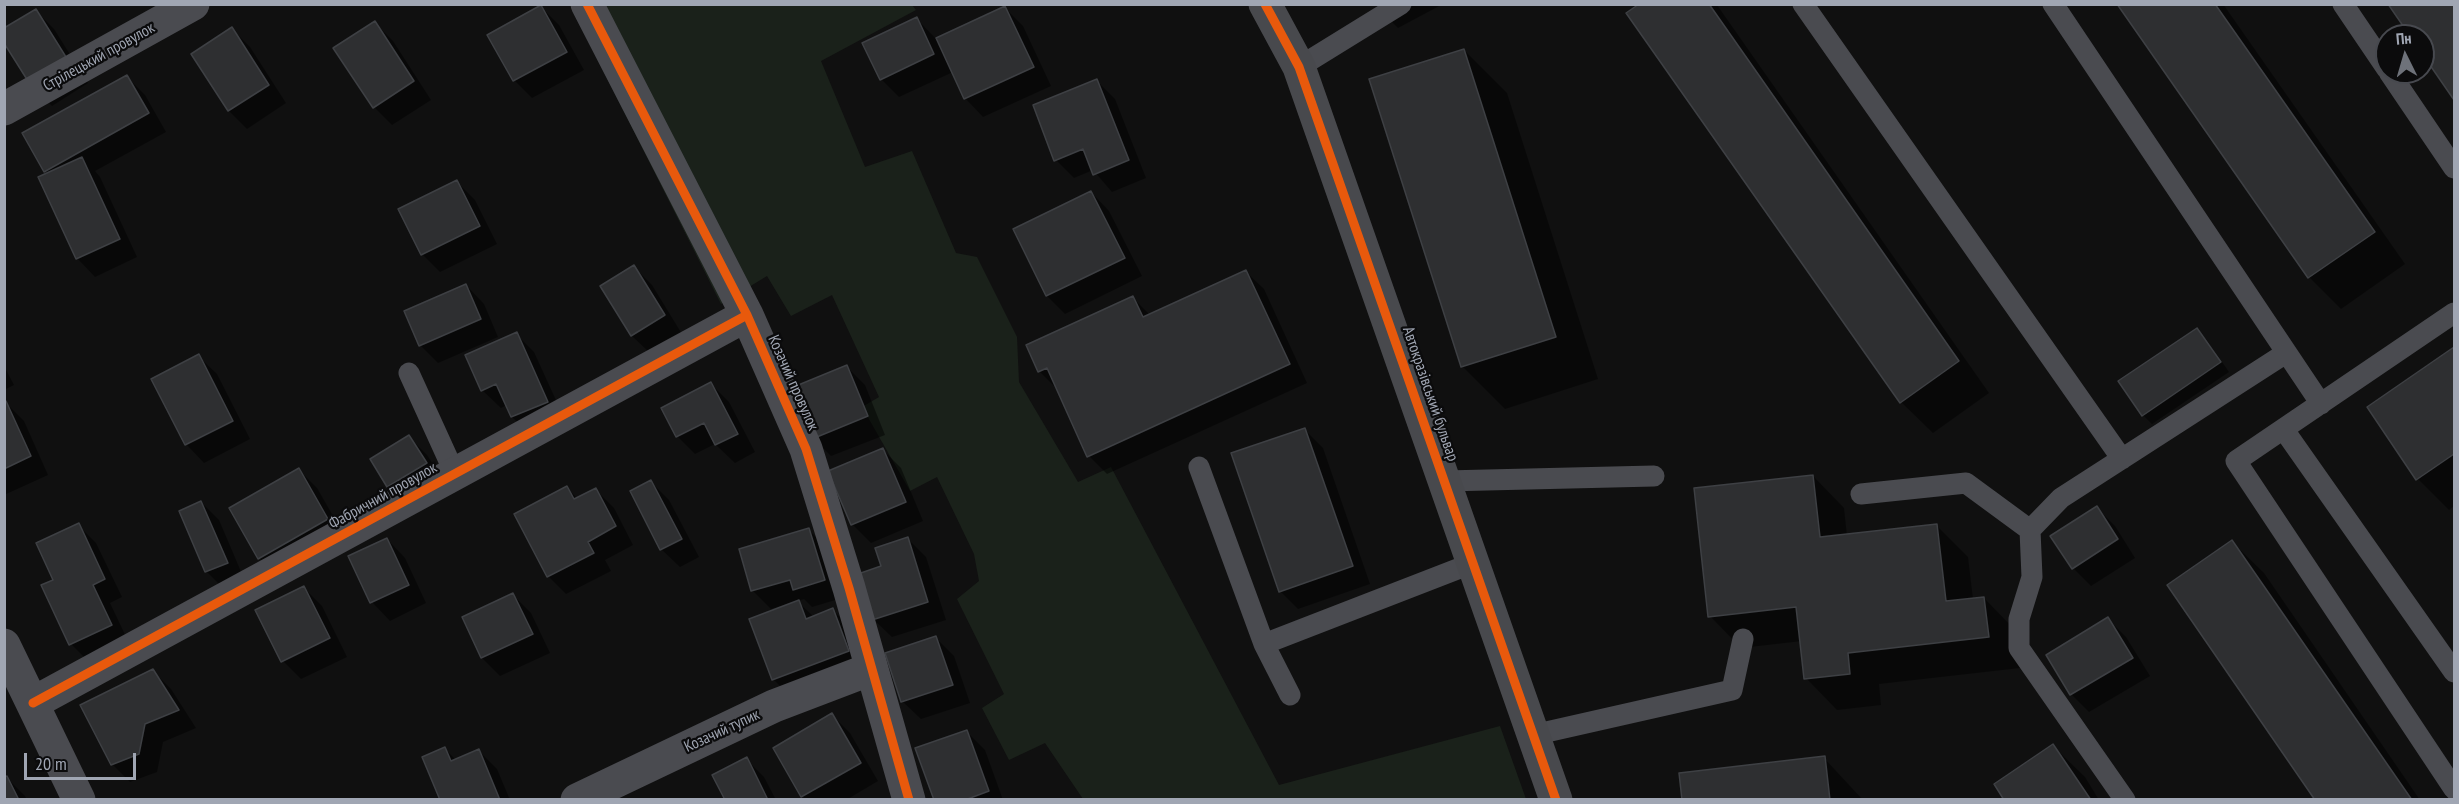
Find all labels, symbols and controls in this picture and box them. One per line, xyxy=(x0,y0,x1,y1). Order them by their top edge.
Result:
street label: Стрілецький провулок xyxy=(40,18,158,96)
north arrow xyxy=(2375,24,2435,84)
text: Пн xyxy=(2395,27,2412,49)
street label: Автокразівський бульвар xyxy=(1398,324,1462,464)
street label: Козачий провулок xyxy=(763,332,823,434)
street label: Фабричний провулок xyxy=(326,458,440,534)
street label: Козачий тупик xyxy=(681,705,763,757)
scale bar xyxy=(27,741,140,779)
text: 20 m xyxy=(35,752,67,775)

